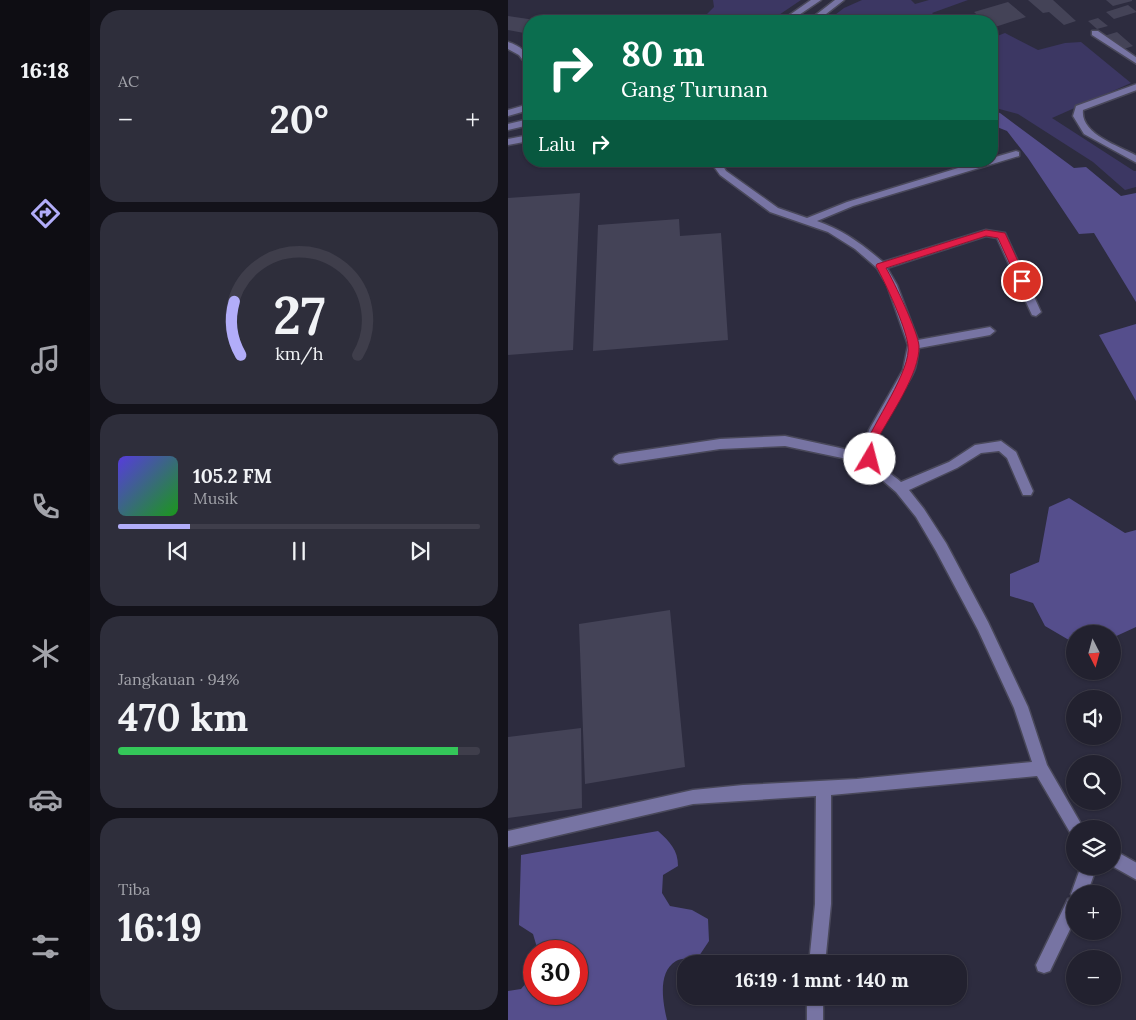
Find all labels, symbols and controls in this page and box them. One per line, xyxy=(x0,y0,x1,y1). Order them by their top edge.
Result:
text: 80 m xyxy=(621,31,705,76)
icon: right xyxy=(538,35,603,100)
text: 16:18 xyxy=(21,56,69,84)
text: AC xyxy=(118,71,139,91)
text: Gang Turunan xyxy=(621,75,768,103)
text: 20° xyxy=(270,95,328,143)
text: − xyxy=(118,102,133,138)
text: + xyxy=(465,102,480,138)
icon: right xyxy=(586,130,614,158)
text: Lalu xyxy=(538,132,576,156)
icon: directions xyxy=(28,196,63,231)
pin xyxy=(1001,260,1043,302)
icon: arrive xyxy=(1008,267,1036,295)
text: 27 xyxy=(273,282,325,348)
icon: music xyxy=(28,342,63,377)
text: km/h xyxy=(275,342,323,365)
position arrow xyxy=(843,432,895,484)
text: 105.2 FM xyxy=(193,464,272,488)
text: Musik xyxy=(193,488,238,508)
icon: phone xyxy=(28,489,63,524)
icon: previous xyxy=(164,537,192,565)
icon: pause xyxy=(285,537,313,565)
icon: next xyxy=(406,537,434,565)
north arrow xyxy=(1066,625,1120,680)
map controls xyxy=(1066,625,1121,1005)
icon: climate xyxy=(28,636,63,671)
text: Jangkauan · 94% xyxy=(118,669,239,689)
button: sound xyxy=(1066,690,1121,745)
text: 470 km xyxy=(118,693,248,741)
button: search xyxy=(1066,755,1121,810)
icon: car xyxy=(28,782,63,817)
button: layers xyxy=(1066,820,1121,875)
text: Tiba xyxy=(118,879,150,899)
button: + xyxy=(1066,885,1121,940)
text: 16:19 xyxy=(118,903,202,951)
icon: filters xyxy=(28,929,63,964)
speed limit sign: 30 xyxy=(523,940,588,1005)
button: − xyxy=(1066,950,1121,1005)
text: 16:19 · 1 mnt · 140 m xyxy=(735,968,909,992)

